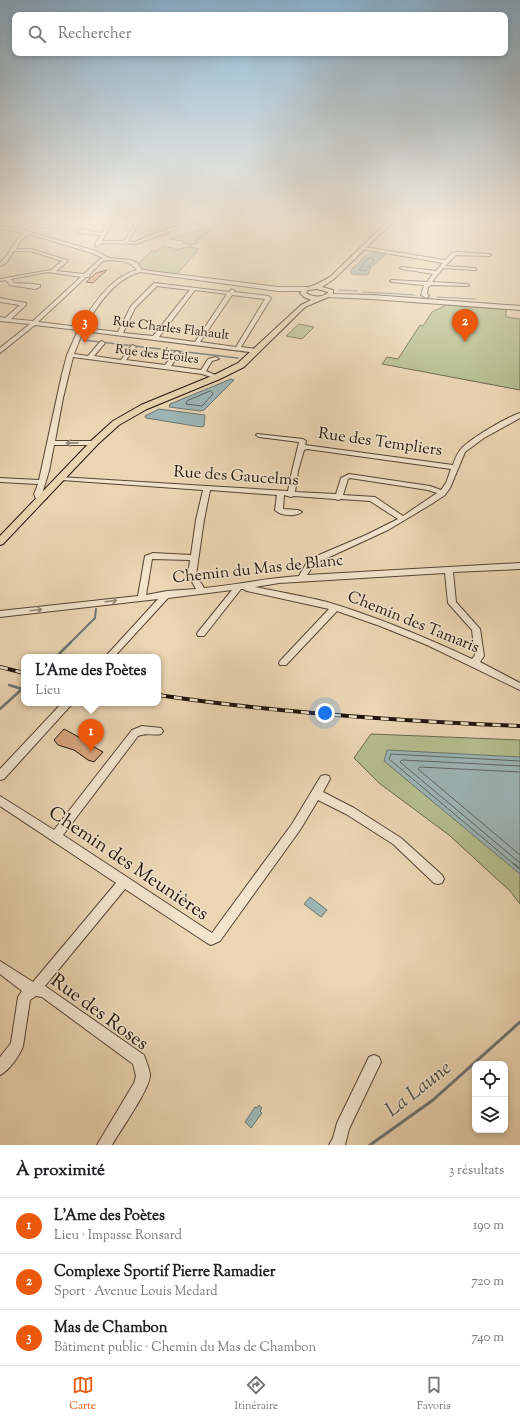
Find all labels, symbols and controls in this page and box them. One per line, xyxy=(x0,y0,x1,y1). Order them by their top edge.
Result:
search box xyxy=(12,12,508,56)
icon: search xyxy=(26,23,48,45)
text: Rechercher xyxy=(58,24,131,45)
pin: 2 xyxy=(452,309,478,342)
pin: 3 xyxy=(72,310,98,343)
street label: Rue Charles Flahault xyxy=(112,313,231,345)
street label: Rue des Étoiles xyxy=(114,340,200,369)
street label: Rue des Templiers xyxy=(317,423,443,463)
one-way arrow xyxy=(66,439,79,447)
street label: Rue des Gaucelms xyxy=(173,461,299,493)
street label: Chemin du Mas de Blanc xyxy=(171,550,345,590)
street label: Chemin des Tamaris xyxy=(343,586,483,660)
one-way arrow xyxy=(104,597,117,605)
one-way arrow xyxy=(29,606,42,614)
popup xyxy=(21,654,161,706)
text: L’Ame des Poètes xyxy=(36,661,146,682)
text: Lieu xyxy=(36,682,61,700)
your location xyxy=(315,703,335,723)
pin: 1 xyxy=(78,719,104,752)
street label: Chemin des Meunières xyxy=(42,800,214,928)
street label: Rue des Roses xyxy=(44,968,154,1058)
water label: La Laune xyxy=(380,1055,458,1125)
map controls xyxy=(472,1061,508,1133)
button: locate xyxy=(472,1061,508,1097)
button: layers xyxy=(472,1097,508,1133)
text: À proximité xyxy=(16,1159,105,1183)
text: 3 résultats xyxy=(449,1162,504,1180)
text: L’Ame des Poètes xyxy=(54,1206,165,1227)
text: 1 xyxy=(27,1217,31,1235)
text: 190 m xyxy=(473,1217,504,1235)
text: Lieu · Impasse Ronsard xyxy=(54,1227,182,1245)
text: Complexe Sportif Pierre Ramadier xyxy=(54,1262,275,1283)
text: 2 xyxy=(26,1273,32,1291)
text: 720 m xyxy=(471,1273,504,1291)
text: Sport · Avenue Louis Medard xyxy=(54,1283,218,1301)
text: Mas de Chambon xyxy=(54,1318,168,1339)
text: 3 xyxy=(26,1329,32,1347)
text: 740 m xyxy=(472,1329,504,1347)
text: Bâtiment public · Chemin du Mas de Chambon xyxy=(54,1339,316,1357)
tab: Carte xyxy=(69,1374,96,1414)
tab: Itinéraire xyxy=(235,1374,278,1414)
tab: Favoris xyxy=(417,1374,451,1414)

